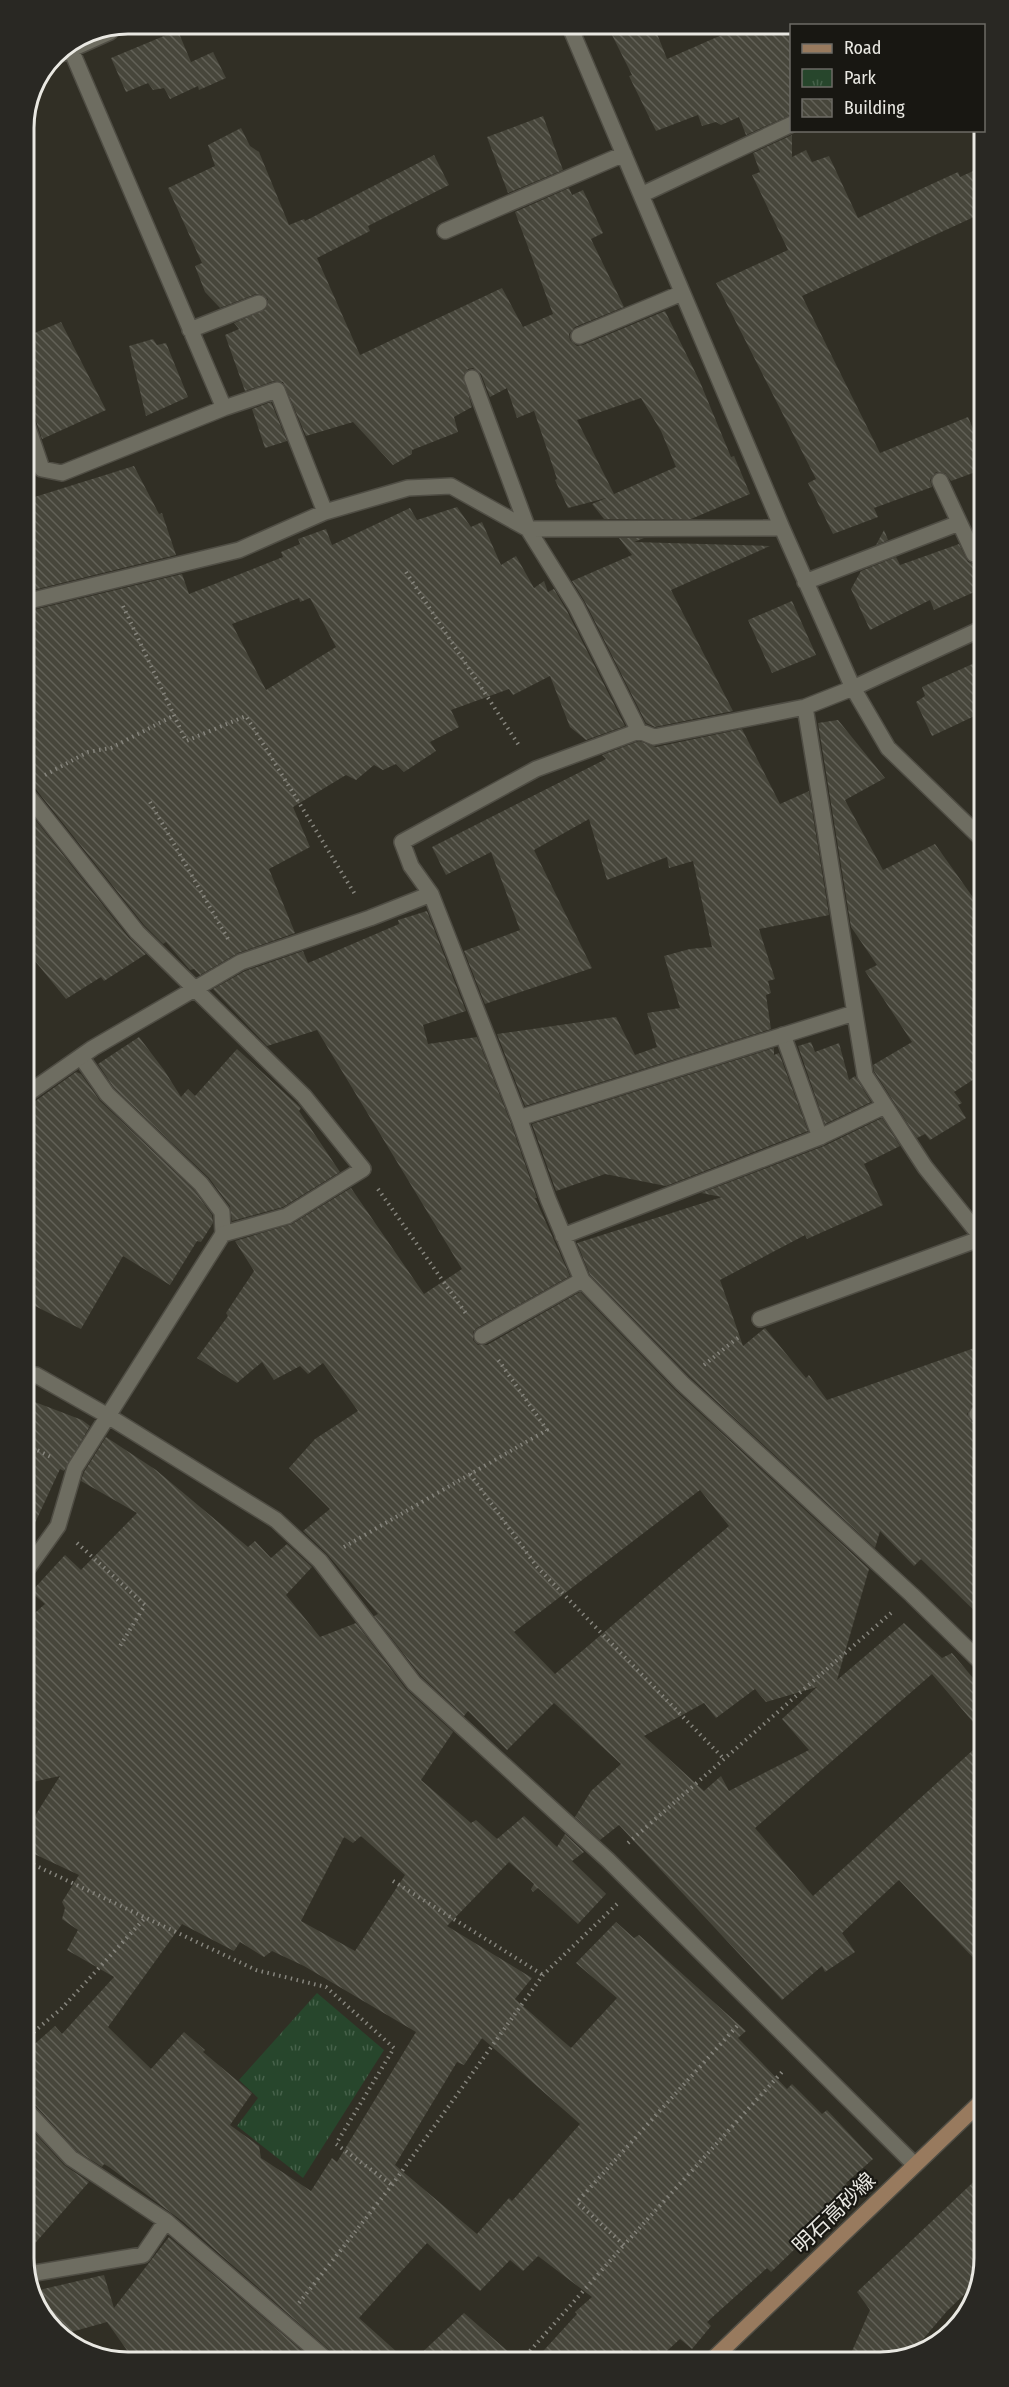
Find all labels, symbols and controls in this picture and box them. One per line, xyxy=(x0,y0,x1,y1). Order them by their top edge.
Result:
legend xyxy=(790,24,985,132)
text: Road xyxy=(844,37,881,59)
text: Park xyxy=(844,67,877,89)
text: Building xyxy=(844,97,905,119)
street label: 明石高砂線 xyxy=(787,2167,881,2259)

